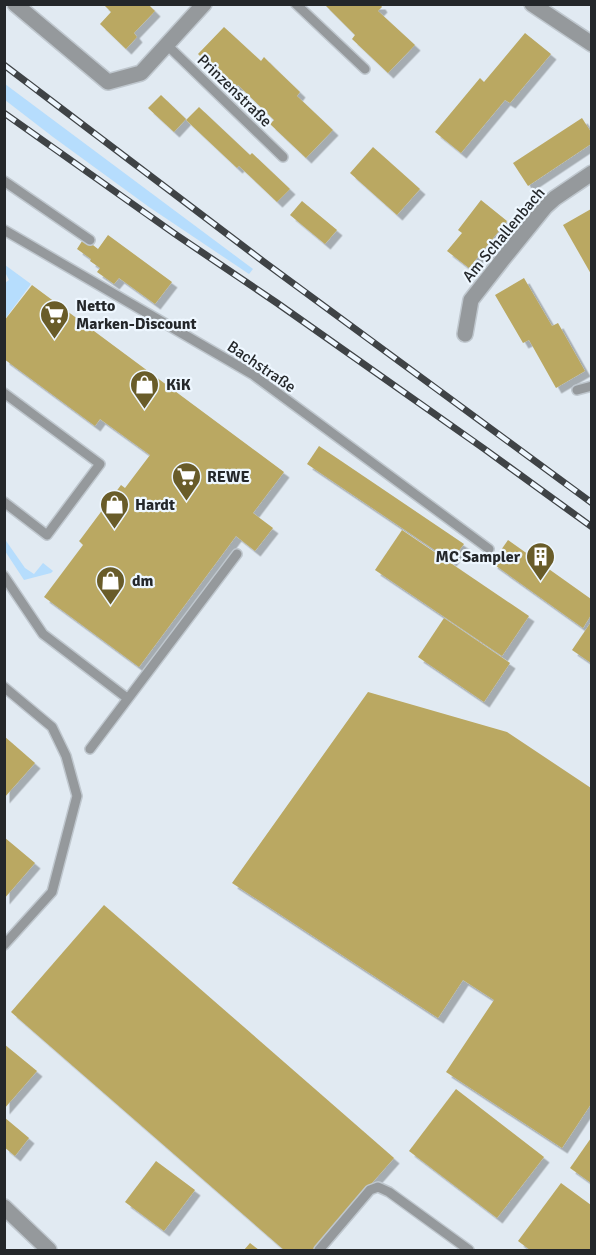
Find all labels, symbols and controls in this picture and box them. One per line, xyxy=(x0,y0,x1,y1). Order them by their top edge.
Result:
street label: Prinzenstraße xyxy=(193,50,276,131)
street label: Am Schallenbach xyxy=(458,183,549,286)
place label: Netto Marken-Discount xyxy=(76,296,197,334)
supermarket icon: Netto Marken-Discount xyxy=(39,298,71,340)
street label: Bachstraße xyxy=(223,337,300,397)
shop icon: KiK xyxy=(129,368,161,410)
place label: KiK xyxy=(166,375,191,395)
supermarket icon: REWE xyxy=(170,460,202,502)
place label: REWE xyxy=(207,467,250,487)
shop icon: Hardt xyxy=(98,488,130,530)
place label: Hardt xyxy=(135,495,175,515)
building icon: MC Sampler xyxy=(525,540,557,582)
place label: MC Sampler xyxy=(436,547,521,567)
shop icon: dm xyxy=(95,564,127,606)
place label: dm xyxy=(132,571,154,591)

